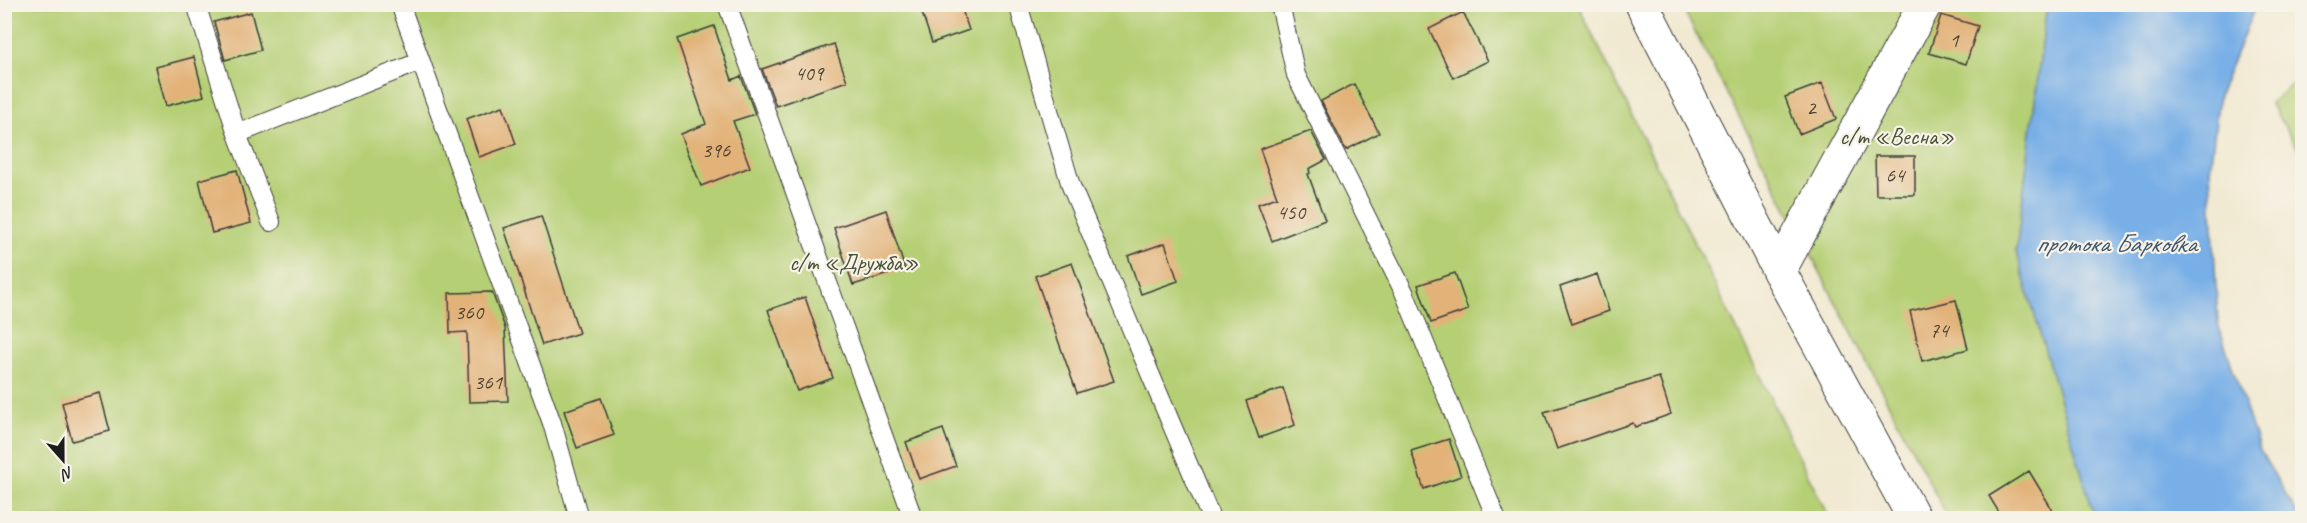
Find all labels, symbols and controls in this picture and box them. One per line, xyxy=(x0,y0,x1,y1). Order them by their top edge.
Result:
house number: 1 xyxy=(1949,27,1960,53)
house number: 409 xyxy=(795,60,825,86)
house number: 2 xyxy=(1806,95,1817,121)
park label: с/т «Весна» xyxy=(1840,121,1954,151)
house number: 396 xyxy=(702,137,731,163)
house number: 64 xyxy=(1886,162,1907,188)
house number: 450 xyxy=(1277,199,1307,225)
water label: протока Барковка xyxy=(2036,227,2200,260)
park label: с/т «Дружба» xyxy=(789,247,919,277)
house number: 360 xyxy=(455,299,485,325)
house number: 74 xyxy=(1930,317,1951,343)
house number: 361 xyxy=(474,369,504,395)
north arrow xyxy=(33,430,93,490)
text: N xyxy=(57,462,76,485)

